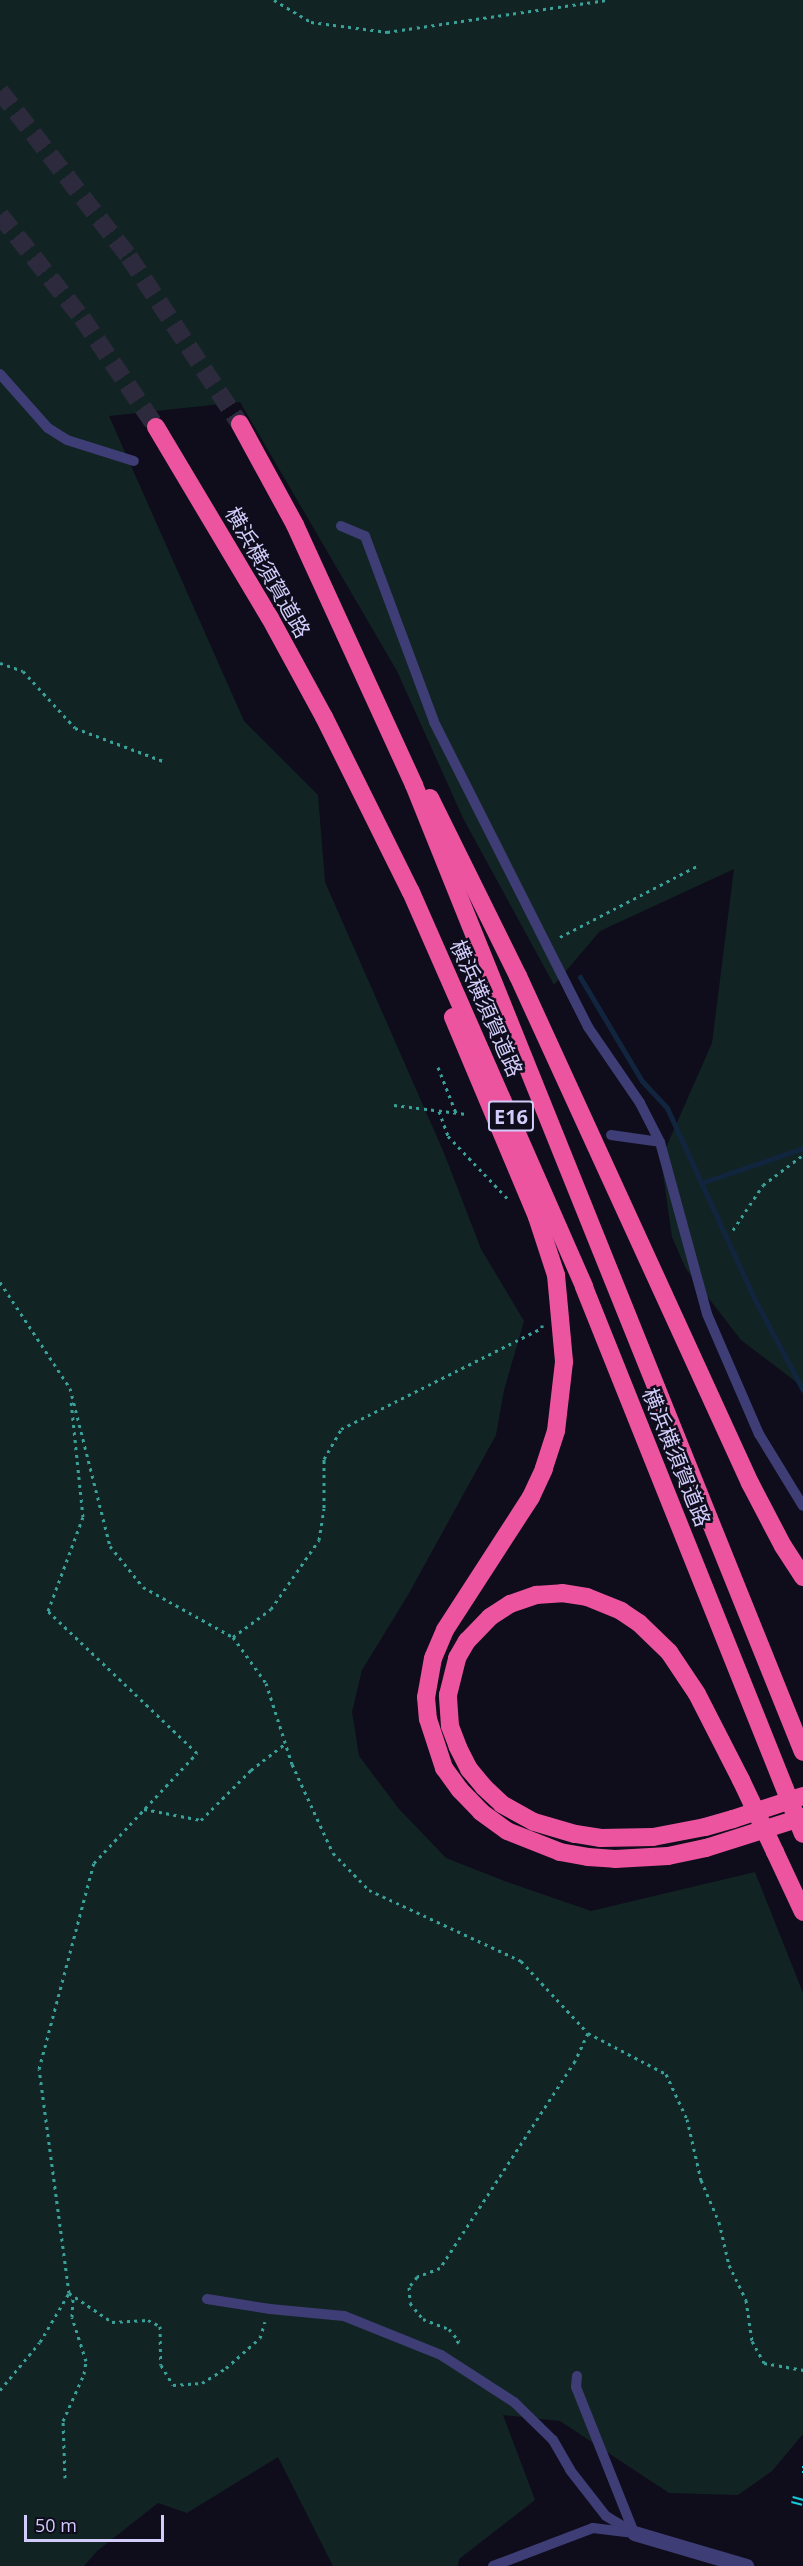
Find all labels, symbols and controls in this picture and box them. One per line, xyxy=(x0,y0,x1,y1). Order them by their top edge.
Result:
street label: 横浜横須賀道路 xyxy=(220,502,316,642)
street label: 横浜横須賀道路 xyxy=(446,936,528,1080)
road number: E16 xyxy=(487,1099,535,1133)
street label: 横浜横須賀道路 xyxy=(638,1384,716,1530)
scale bar xyxy=(27,2503,166,2541)
text: 50 m xyxy=(35,2513,77,2537)

